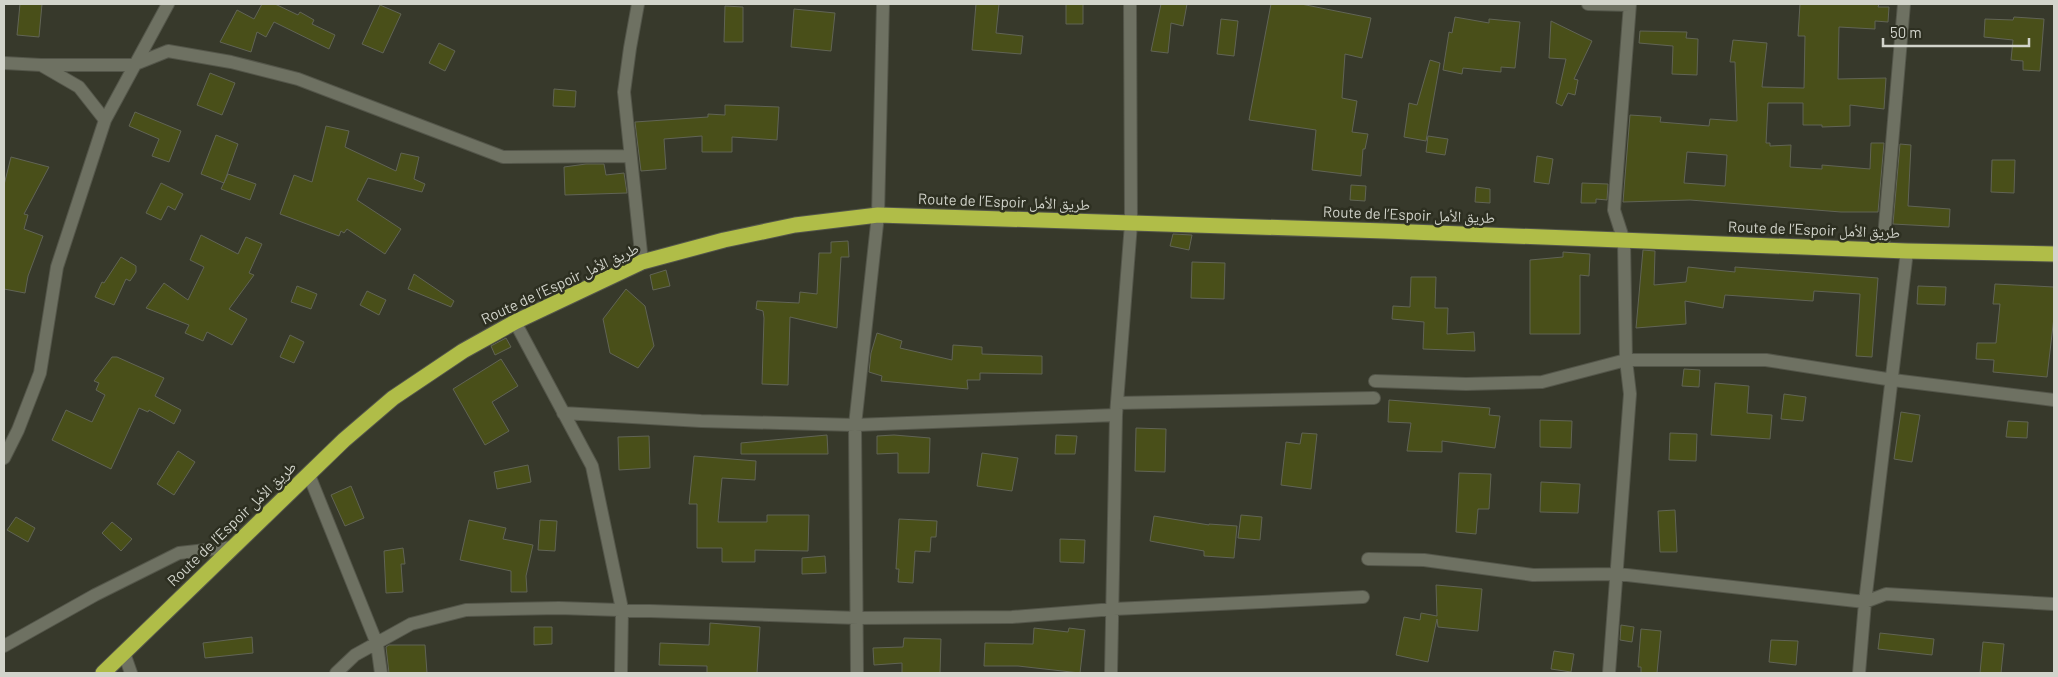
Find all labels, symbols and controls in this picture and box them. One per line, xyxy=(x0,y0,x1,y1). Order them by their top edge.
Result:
scale bar xyxy=(1883,15,2029,47)
text: 50 m xyxy=(1890,23,1922,41)
street label: Route de l’Espoir طريق الأمل xyxy=(918,189,1090,215)
street label: Route de l’Espoir طريق الأمل xyxy=(1323,202,1495,228)
street label: Route de l’Espoir طريق الأمل xyxy=(1728,217,1900,243)
street label: Route de l’Espoir طريق الأمل xyxy=(478,239,642,329)
street label: Route de l’Espoir طريق الأمل xyxy=(163,457,301,591)

